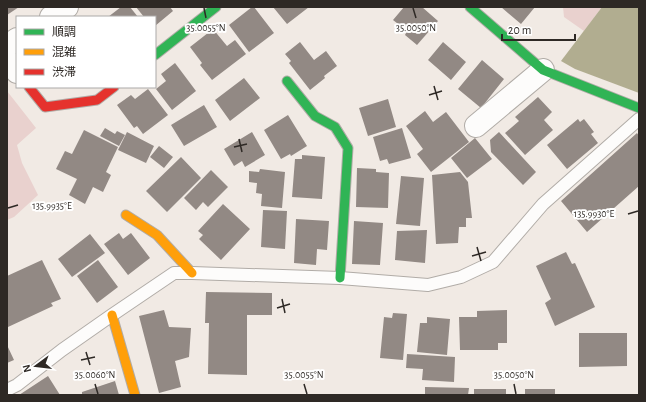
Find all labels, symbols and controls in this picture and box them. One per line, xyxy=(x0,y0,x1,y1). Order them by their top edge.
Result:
legend xyxy=(16,16,156,88)
scale bar xyxy=(502,16,575,42)
text: 35.0055°N xyxy=(186,23,226,33)
text: 35.0050°N xyxy=(396,23,436,33)
text: 20 m xyxy=(508,24,531,36)
text: 順調 xyxy=(52,26,76,38)
text: 混雑 xyxy=(52,45,76,58)
text: 渋滞 xyxy=(52,66,76,78)
text: 135.9935°E xyxy=(32,201,72,211)
text: 135.9930°E xyxy=(574,209,614,219)
north arrow xyxy=(16,346,56,386)
text: N xyxy=(21,363,33,374)
text: 35.0060°N xyxy=(75,370,115,380)
text: 35.0055°N xyxy=(284,370,324,380)
text: 35.0050°N xyxy=(494,370,534,380)

